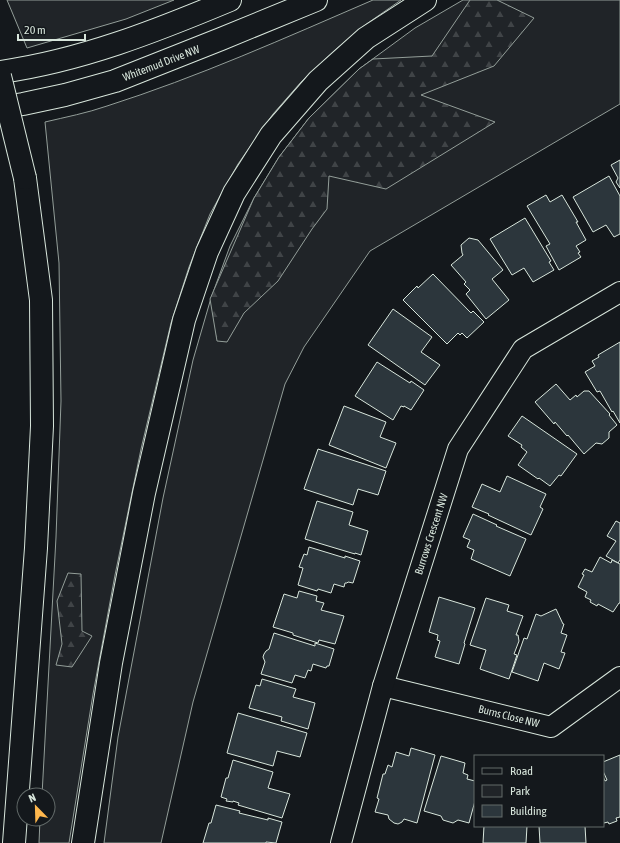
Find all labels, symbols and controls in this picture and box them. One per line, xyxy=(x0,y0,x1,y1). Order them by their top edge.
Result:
scale bar xyxy=(18,16,85,42)
text: 20 m xyxy=(24,23,46,37)
street label: Whitemud Drive NW xyxy=(121,43,201,83)
street label: Burrows Crescent NW xyxy=(412,492,450,576)
street label: Burns Close NW xyxy=(477,703,541,729)
legend xyxy=(474,755,604,827)
text: Road xyxy=(510,764,533,778)
text: Park xyxy=(510,784,531,798)
north arrow xyxy=(16,787,56,827)
text: N xyxy=(27,791,37,805)
text: Building xyxy=(510,804,548,818)

